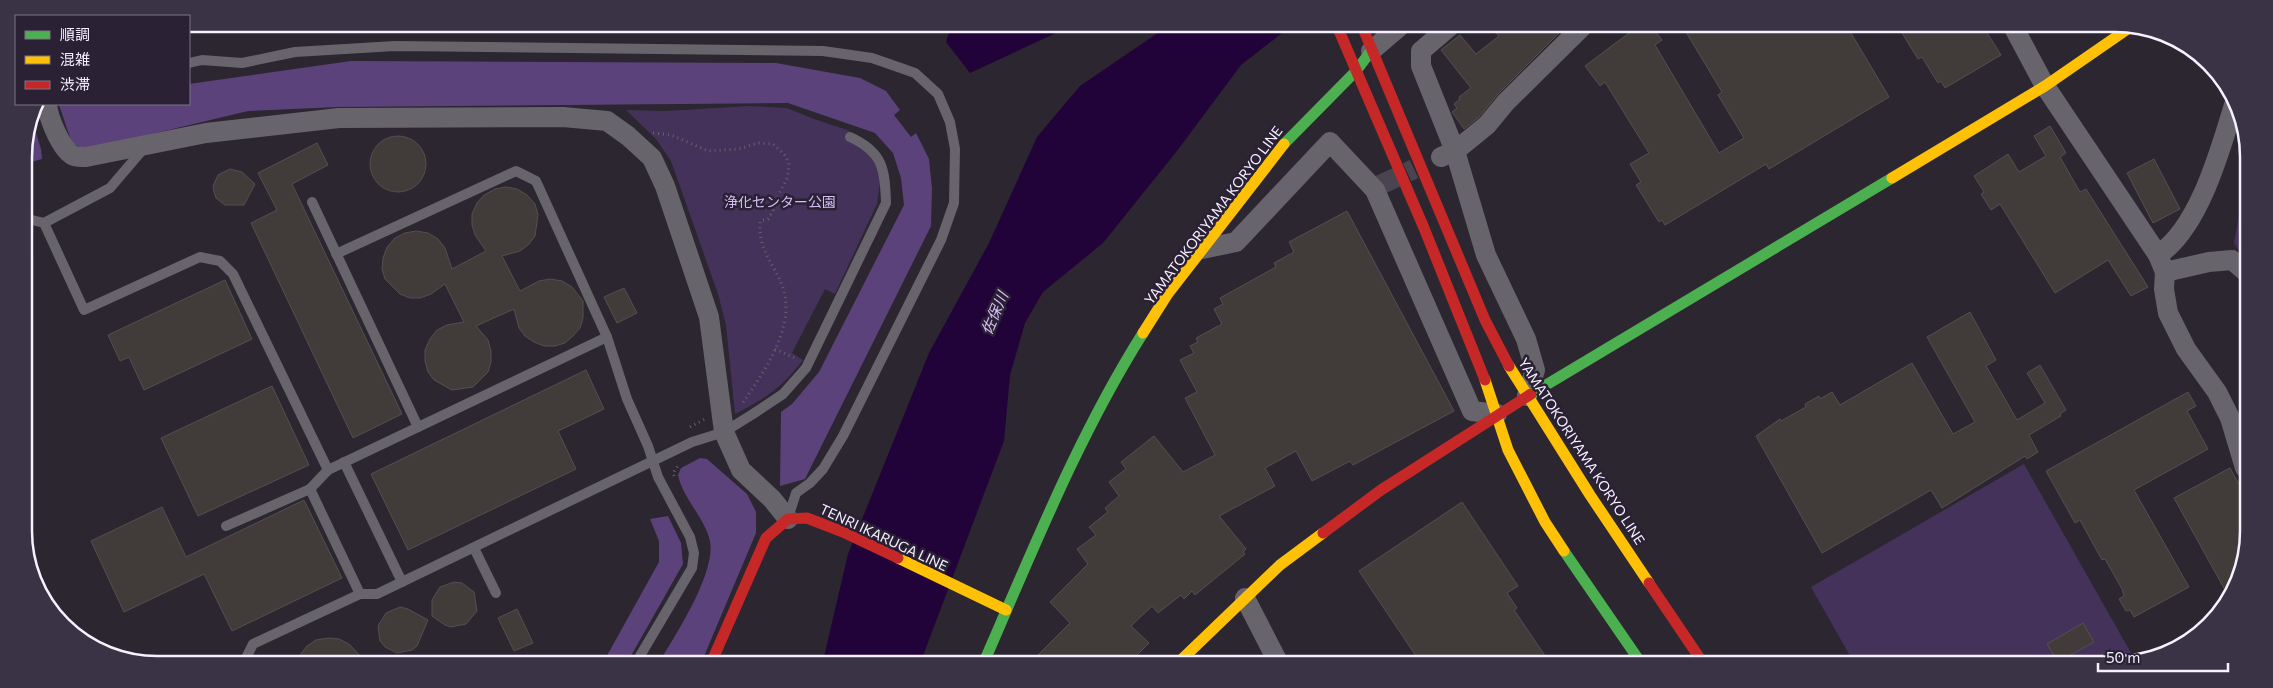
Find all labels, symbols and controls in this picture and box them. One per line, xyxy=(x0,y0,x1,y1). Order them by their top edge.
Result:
legend xyxy=(15,15,190,105)
text: 順調 xyxy=(60,25,90,43)
text: 混雑 xyxy=(60,50,90,68)
text: 渋滞 xyxy=(60,75,90,93)
street label: YAMATOKORIYAMA KORYO LINE xyxy=(1140,122,1286,308)
park label: 浄化センター公園 xyxy=(724,193,836,210)
water label: 佐保川 xyxy=(977,287,1012,337)
street label: YAMATOKORIYAMA KORYO LINE xyxy=(1515,354,1649,548)
street label: TENRI IKARUGA LINE xyxy=(817,500,951,574)
scale bar xyxy=(2098,640,2228,672)
text: 50 m xyxy=(2106,648,2140,666)

